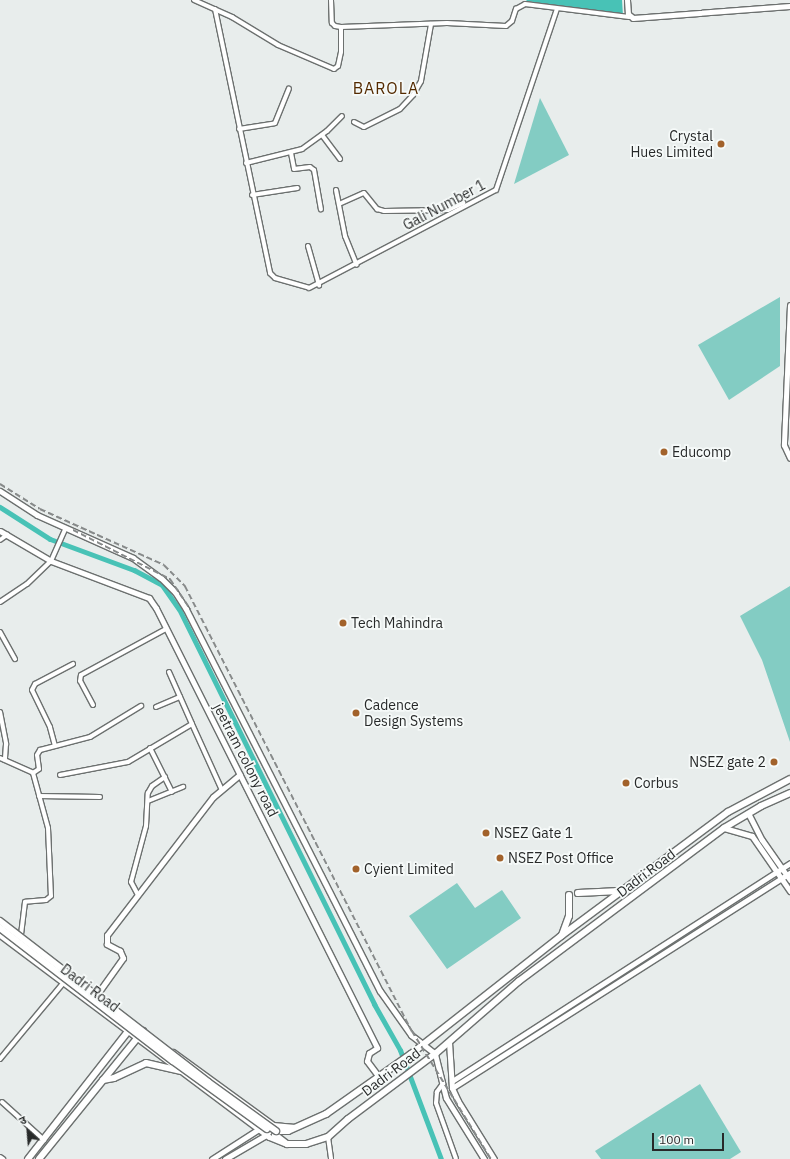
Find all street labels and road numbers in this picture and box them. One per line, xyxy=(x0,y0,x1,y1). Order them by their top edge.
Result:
street label: Gali Number 1 xyxy=(400,176,488,234)
street label: jeetram colony road xyxy=(210,701,282,819)
street label: Dadri Road xyxy=(613,845,679,901)
street label: Dadri Road xyxy=(57,960,123,1016)
street label: Dadri Road xyxy=(358,1044,424,1100)

